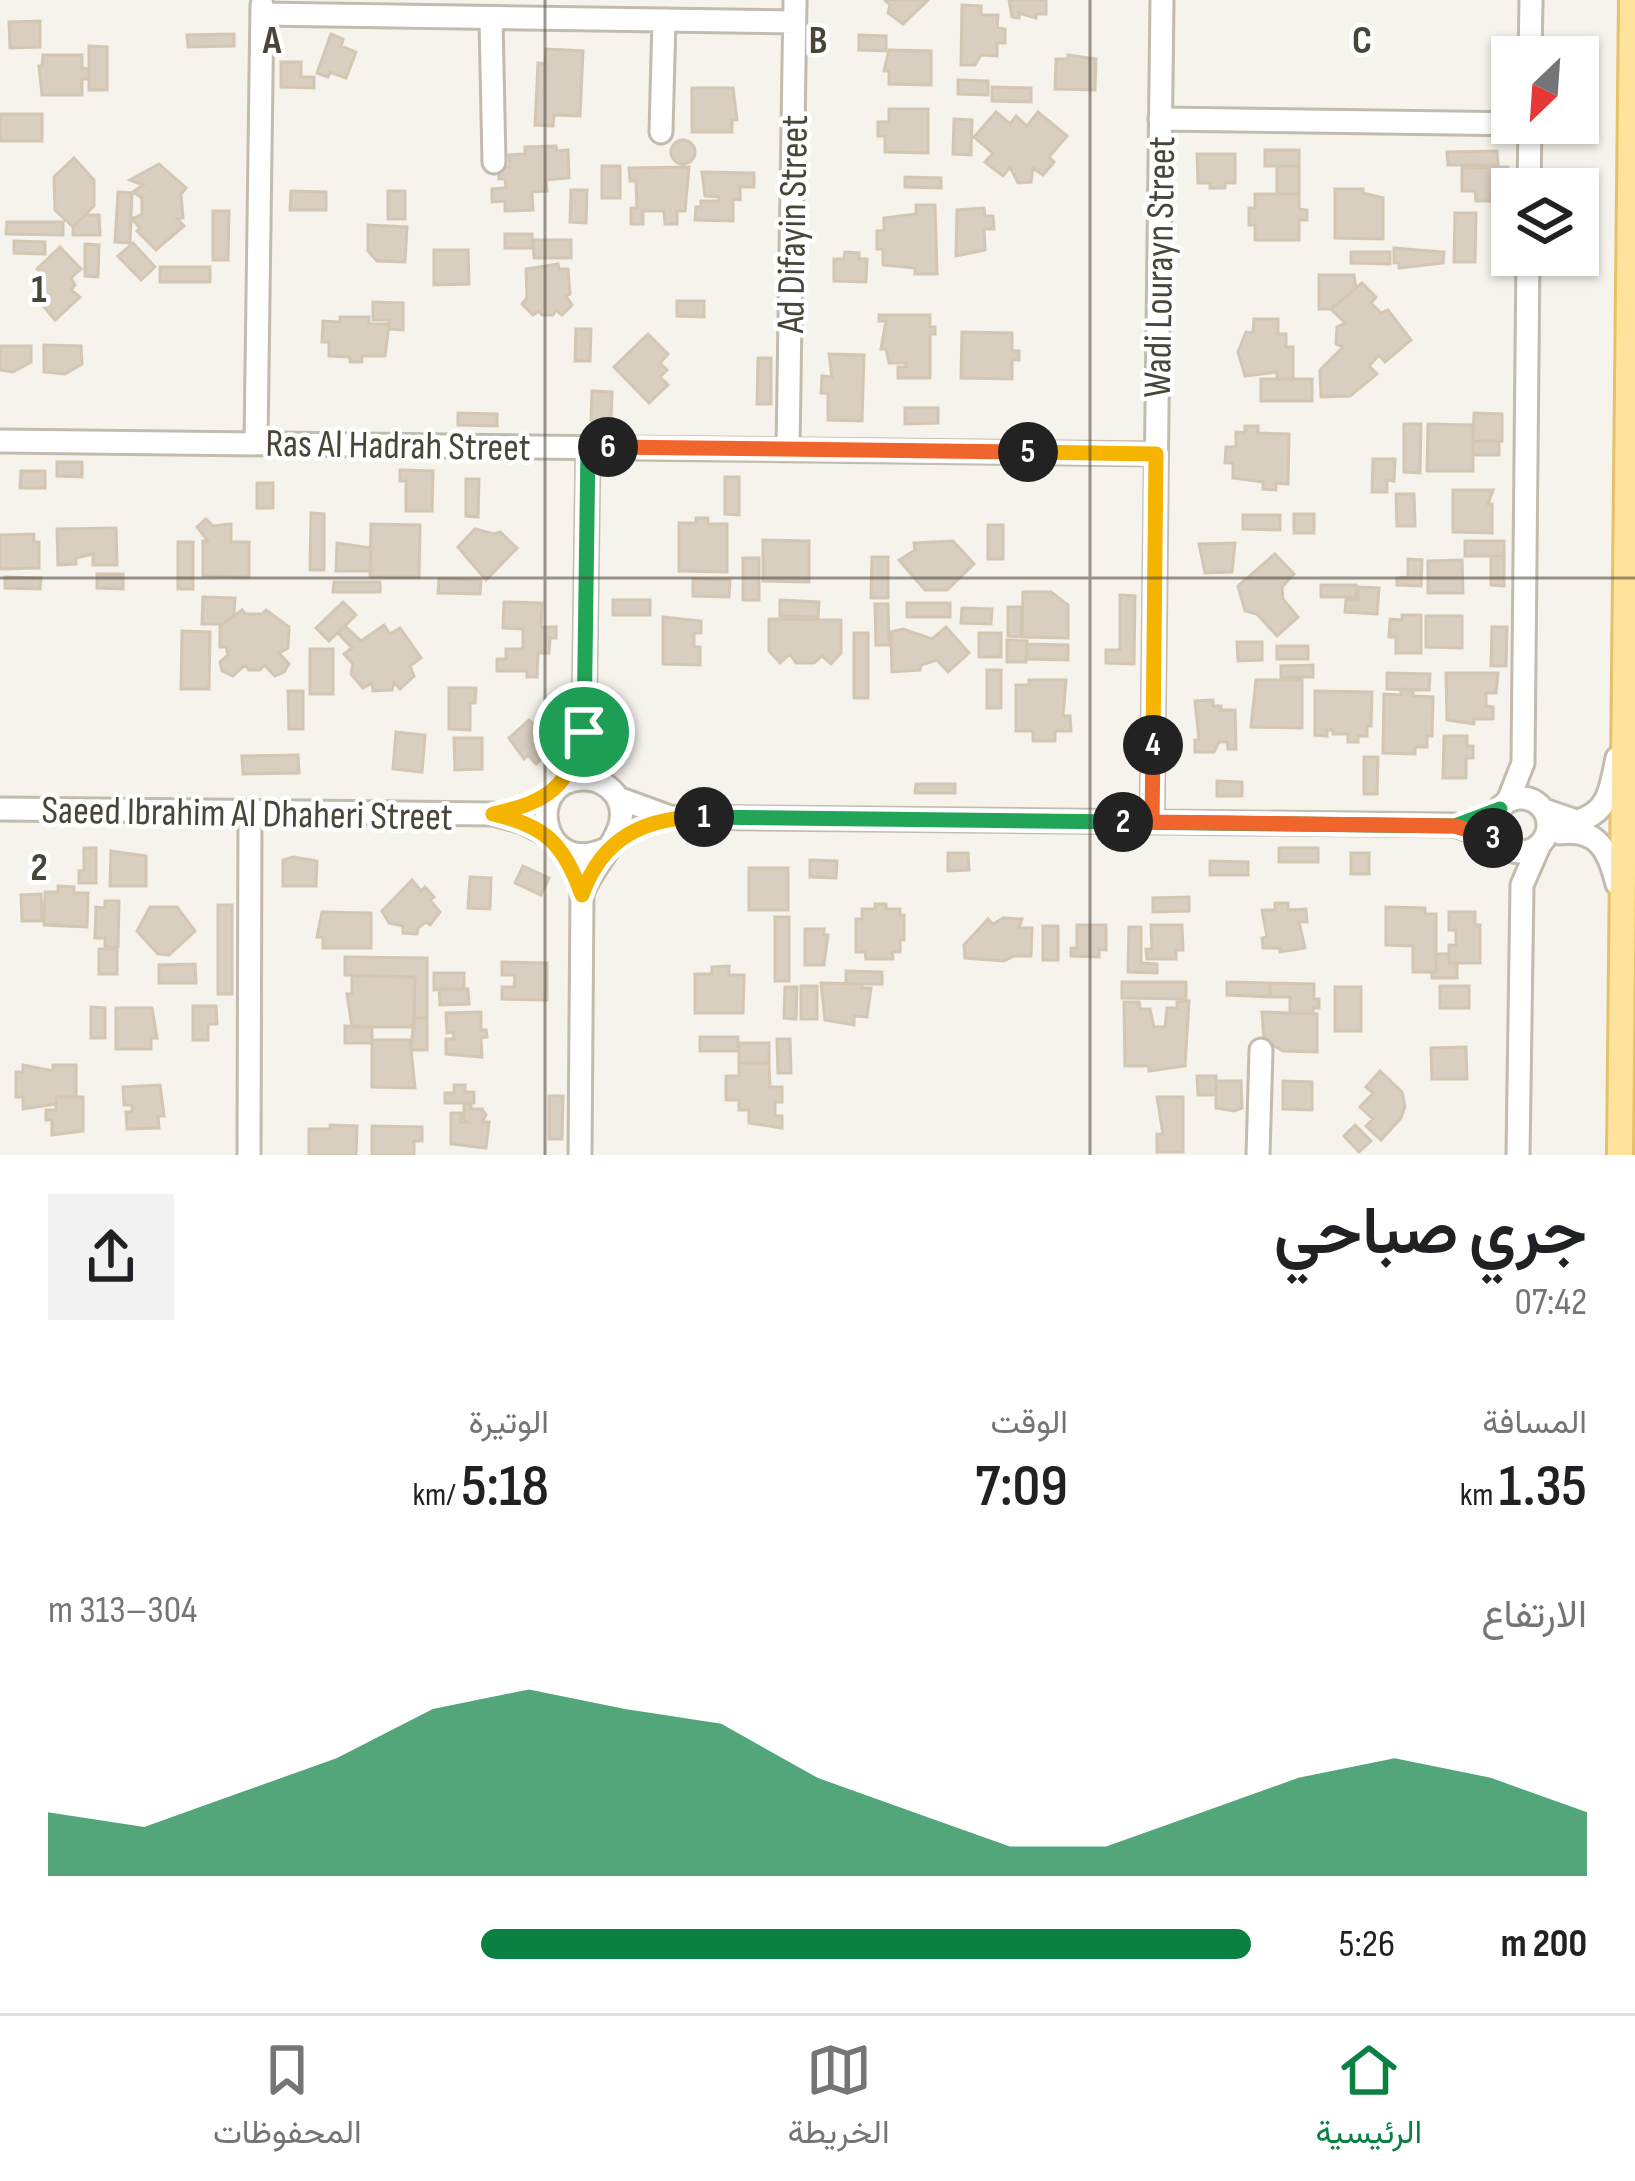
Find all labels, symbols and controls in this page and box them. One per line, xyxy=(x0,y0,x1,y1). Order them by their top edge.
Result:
text: A xyxy=(262,18,282,65)
text: B xyxy=(809,18,827,65)
text: C xyxy=(1352,18,1372,65)
north arrow xyxy=(1491,36,1599,144)
map controls xyxy=(1491,36,1599,276)
street label: Ad Difayin Street xyxy=(768,115,819,335)
street label: Wadi Lourayn Street xyxy=(1135,136,1186,398)
button: layers xyxy=(1491,168,1599,276)
text: 1 xyxy=(31,267,47,314)
pin: 6 xyxy=(578,417,638,477)
street label: Ras Al Hadrah Street xyxy=(265,421,531,472)
pin: 5 xyxy=(998,422,1058,482)
text: 6 xyxy=(600,427,616,467)
text: 5 xyxy=(1021,432,1035,472)
pin xyxy=(533,681,635,783)
icon: arrive xyxy=(551,699,617,765)
pin: 4 xyxy=(1123,715,1183,775)
text: 4 xyxy=(1145,725,1161,765)
street label: Saeed Ibrahim Al Dhaheri Street xyxy=(41,787,453,842)
pin: 1 xyxy=(674,787,734,847)
pin: 2 xyxy=(1093,792,1153,852)
text: 1 xyxy=(698,797,710,837)
text: 2 xyxy=(1116,802,1130,842)
pin: 3 xyxy=(1463,808,1523,868)
text: 3 xyxy=(1486,818,1500,858)
text: 2 xyxy=(30,845,48,892)
button: share xyxy=(48,1194,174,1320)
text: جري صباحي xyxy=(1274,1194,1587,1273)
text: 07:42 xyxy=(1514,1279,1587,1326)
text: الوتيرة xyxy=(468,1403,549,1443)
text: الوقت xyxy=(990,1403,1068,1443)
text: المسافة xyxy=(1482,1403,1587,1443)
text: 5:18 xyxy=(461,1451,549,1523)
text: 7:09 xyxy=(975,1451,1068,1523)
text: 1.35 xyxy=(1499,1451,1587,1523)
text: /km xyxy=(413,1475,461,1515)
text: km xyxy=(1460,1475,1499,1515)
text: 304–313 m xyxy=(48,1587,197,1634)
text: الارتفاع xyxy=(1481,1592,1587,1639)
text: 5:26 xyxy=(1339,1921,1395,1968)
text: 200 m xyxy=(1501,1921,1587,1968)
tab: المحفوظات xyxy=(213,2037,362,2161)
tab: الخريطة xyxy=(787,2037,890,2161)
tab: الرئيسية xyxy=(1315,2037,1422,2161)

